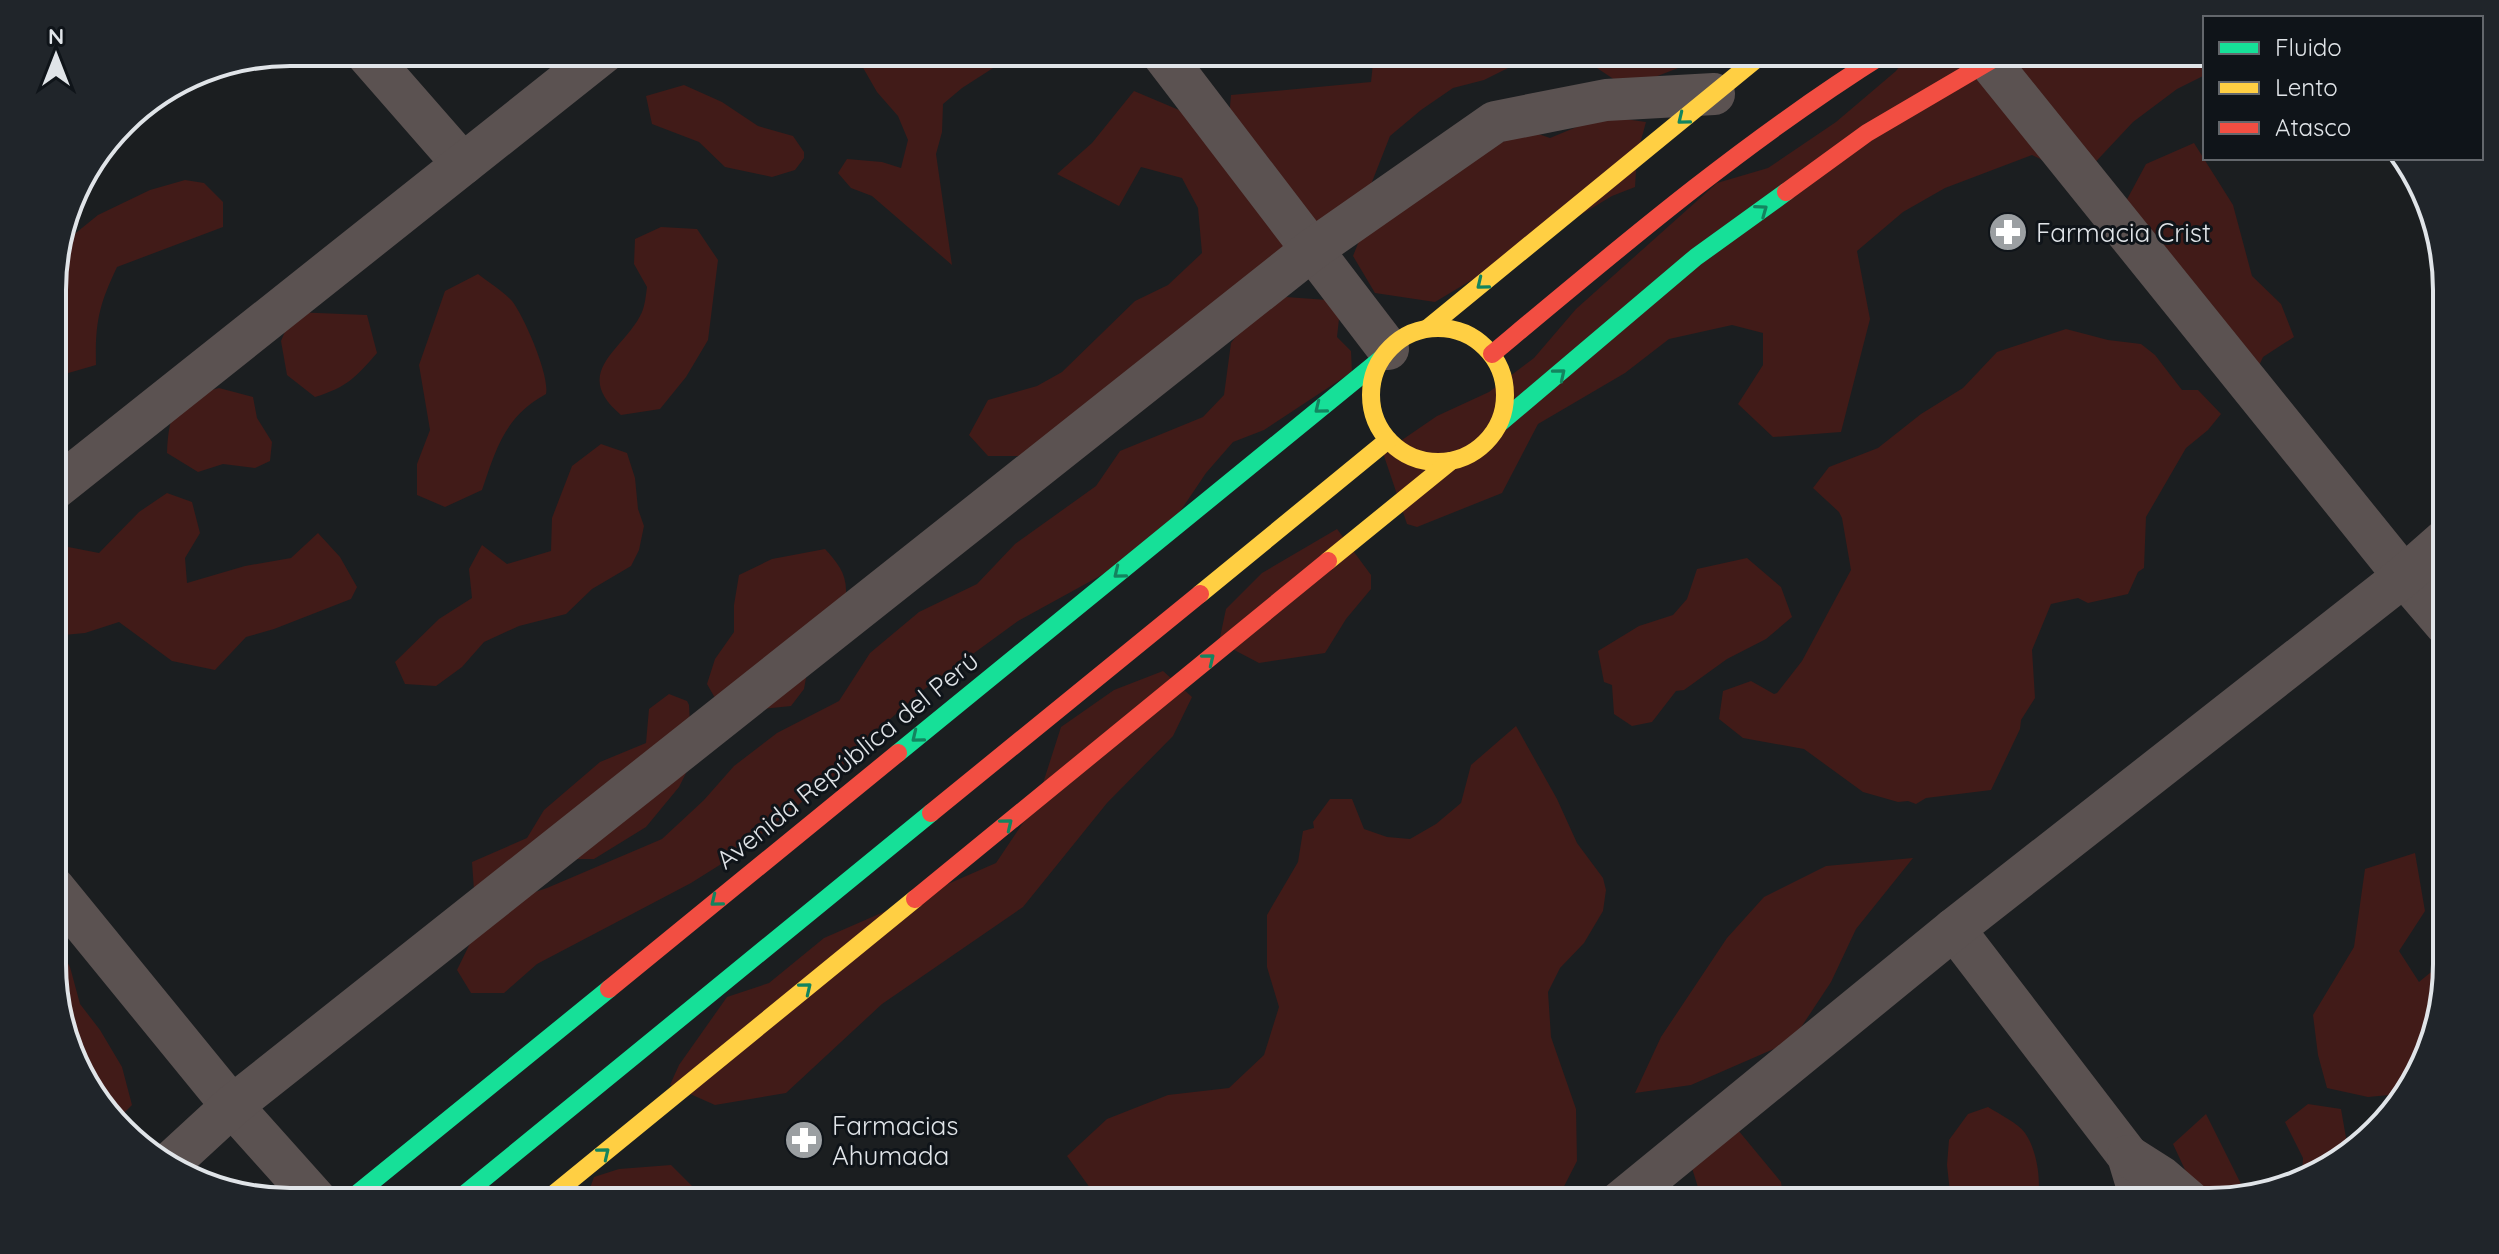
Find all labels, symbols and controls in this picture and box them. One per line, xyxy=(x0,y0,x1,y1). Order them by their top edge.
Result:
north arrow xyxy=(16,16,96,96)
legend xyxy=(2203,16,2483,160)
text: N xyxy=(48,22,64,50)
text: Fluido xyxy=(2275,32,2342,62)
text: Lento xyxy=(2275,72,2338,102)
one-way arrow xyxy=(1678,109,1692,124)
text: Atasco xyxy=(2275,112,2351,142)
one-way arrow xyxy=(1753,205,1767,219)
pharmacy icon: Farmacia Crist xyxy=(1987,211,2029,253)
place label: Farmacia Crist xyxy=(2036,216,2211,249)
one-way arrow xyxy=(1477,274,1491,289)
one-way arrow xyxy=(1551,369,1565,384)
one-way arrow xyxy=(1315,398,1329,413)
one-way arrow xyxy=(1113,563,1128,577)
street label: Avenida República del Perú xyxy=(709,644,985,876)
one-way arrow xyxy=(1199,655,1214,669)
one-way arrow xyxy=(912,727,926,742)
one-way arrow xyxy=(998,819,1012,834)
one-way arrow xyxy=(710,891,725,906)
one-way arrow xyxy=(797,983,811,998)
place label: Farmacias Ahumada xyxy=(832,1109,958,1172)
pharmacy icon: Farmacias Ahumada xyxy=(783,1119,825,1161)
one-way arrow xyxy=(595,1148,610,1162)

